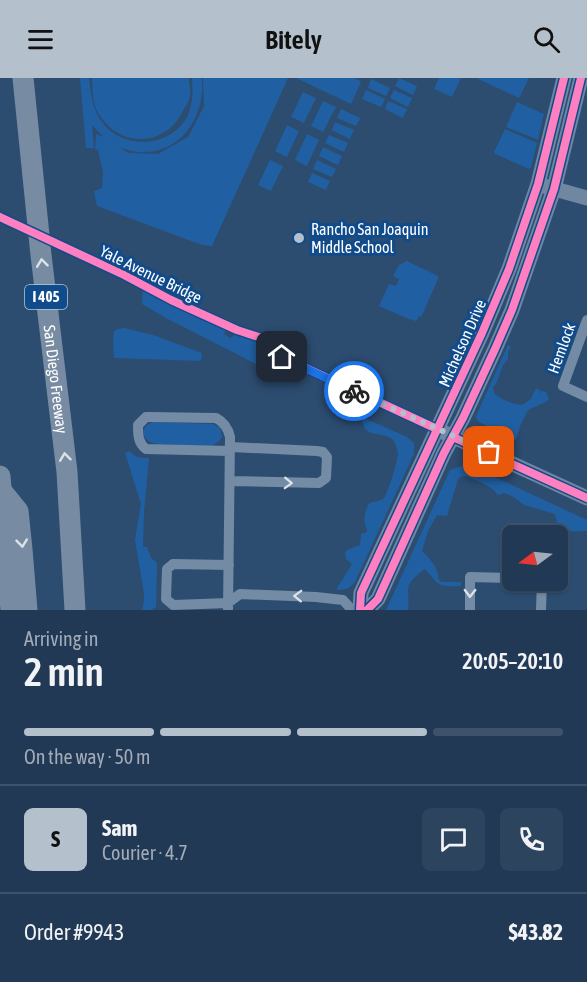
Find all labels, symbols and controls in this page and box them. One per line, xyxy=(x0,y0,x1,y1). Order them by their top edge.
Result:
icon: menu xyxy=(24,23,57,56)
icon: search xyxy=(530,23,563,56)
text: Bitely xyxy=(265,24,322,55)
place label: Rancho San Joaquin Middle School xyxy=(311,220,429,256)
marker: Rancho San Joaquin Middle School xyxy=(292,231,306,245)
street label: Yale Avenue Bridge xyxy=(97,242,205,307)
one-way arrow xyxy=(36,259,49,268)
road number: I 405 xyxy=(25,285,67,309)
street label: Michelson Drive xyxy=(435,297,489,389)
street label: Hemlock xyxy=(544,320,578,376)
street label: San Diego Freeway xyxy=(40,324,71,435)
pin xyxy=(256,331,307,382)
icon: home xyxy=(265,340,298,373)
courier xyxy=(324,361,384,421)
icon: bike xyxy=(338,375,371,408)
pin xyxy=(463,426,514,477)
icon: bag xyxy=(472,435,505,468)
one-way arrow xyxy=(59,452,72,461)
one-way arrow xyxy=(284,477,293,489)
north arrow xyxy=(502,525,568,591)
map controls xyxy=(502,525,568,591)
one-way arrow xyxy=(15,538,27,547)
one-way arrow xyxy=(464,588,476,597)
one-way arrow xyxy=(293,590,302,602)
text: Arriving in xyxy=(24,627,98,650)
text: 20:05–20:10 xyxy=(462,648,563,674)
text: 2 min xyxy=(24,650,104,694)
text: On the way · 50 m xyxy=(24,745,150,768)
button: chat xyxy=(422,808,485,871)
button: phone xyxy=(500,808,563,871)
text: Sam xyxy=(102,815,137,841)
text: S xyxy=(51,826,60,852)
text: Courier · 4.7 xyxy=(102,841,188,864)
text: Order #9943 xyxy=(24,919,124,945)
text: $43.82 xyxy=(508,919,563,945)

